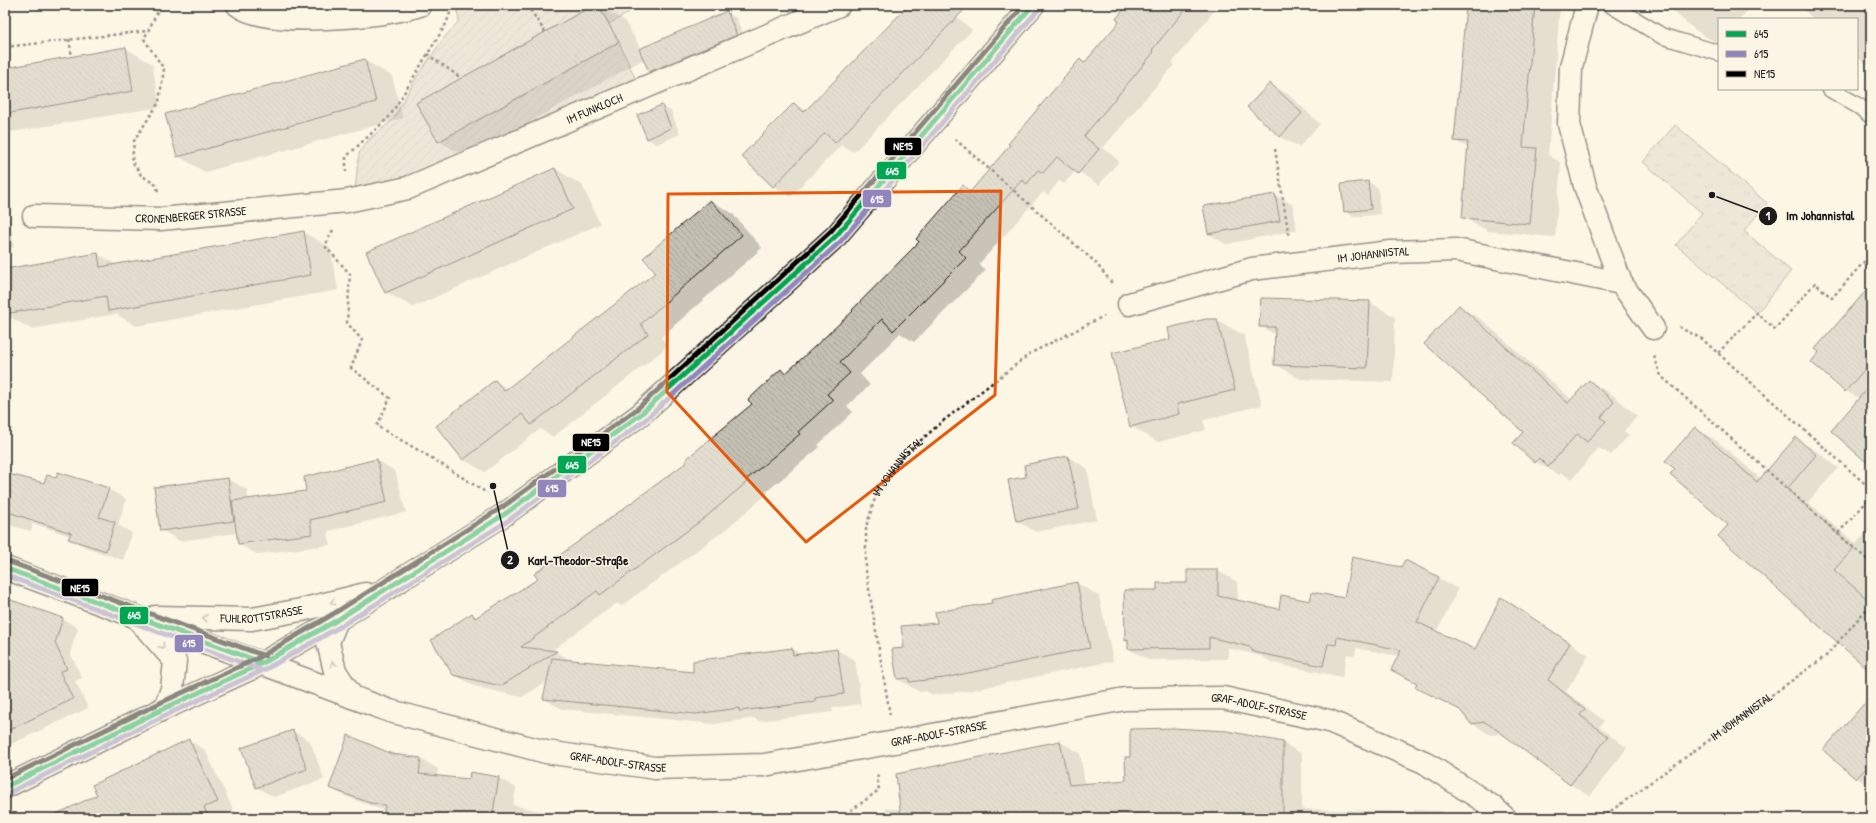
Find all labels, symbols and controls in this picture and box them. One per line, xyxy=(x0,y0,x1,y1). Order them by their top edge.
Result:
legend xyxy=(1718,18,1858,90)
text: 645 xyxy=(1754,25,1768,42)
text: 615 xyxy=(1754,45,1768,62)
text: NE15 xyxy=(1754,65,1775,82)
street label: IM FUNKLOCH xyxy=(564,89,626,128)
line badge: NE15 xyxy=(884,137,922,156)
text: NE15 xyxy=(893,139,913,153)
line badge: 645 xyxy=(876,161,907,180)
text: 645 xyxy=(885,164,899,178)
line badge: 615 xyxy=(862,189,892,208)
text: 615 xyxy=(870,192,884,206)
street label: CRONENBERGER STRASSE xyxy=(135,202,248,227)
callout: Im Johannistal xyxy=(1758,203,1862,228)
text: Im Johannistal xyxy=(1786,206,1855,224)
text: 1 xyxy=(1766,207,1771,224)
street label: IM JOHANNISTAL xyxy=(1336,242,1410,267)
line badge: NE15 xyxy=(572,433,610,452)
street label: IM JOHANNISTAL xyxy=(867,433,927,498)
text: NE15 xyxy=(581,435,601,449)
line badge: 645 xyxy=(557,455,587,474)
text: 645 xyxy=(565,458,579,472)
line badge: 615 xyxy=(537,479,567,498)
text: 615 xyxy=(545,481,559,495)
callout: Karl-Theodor-Straße xyxy=(500,548,637,573)
text: 2 xyxy=(507,551,513,568)
text: Karl-Theodor-Straße xyxy=(528,551,629,570)
line badge: NE15 xyxy=(61,578,99,597)
text: NE15 xyxy=(70,581,90,595)
one-way arrow xyxy=(330,597,337,606)
street label: FUHLROTTSTRASSE xyxy=(219,601,305,627)
line badge: 645 xyxy=(119,606,149,625)
text: 645 xyxy=(127,608,141,622)
one-way arrow xyxy=(202,614,208,622)
line badge: 615 xyxy=(174,634,204,653)
text: 615 xyxy=(182,636,196,650)
one-way arrow xyxy=(157,641,164,648)
one-way arrow xyxy=(329,660,338,667)
street label: IM JOHANNISTAL xyxy=(1707,688,1776,745)
street label: GRAF-ADOLF-STRASSE xyxy=(1211,689,1309,724)
street label: GRAF-ADOLF-STRASSE xyxy=(890,716,989,751)
street label: GRAF-ADOLF-STRASSE xyxy=(569,747,667,776)

